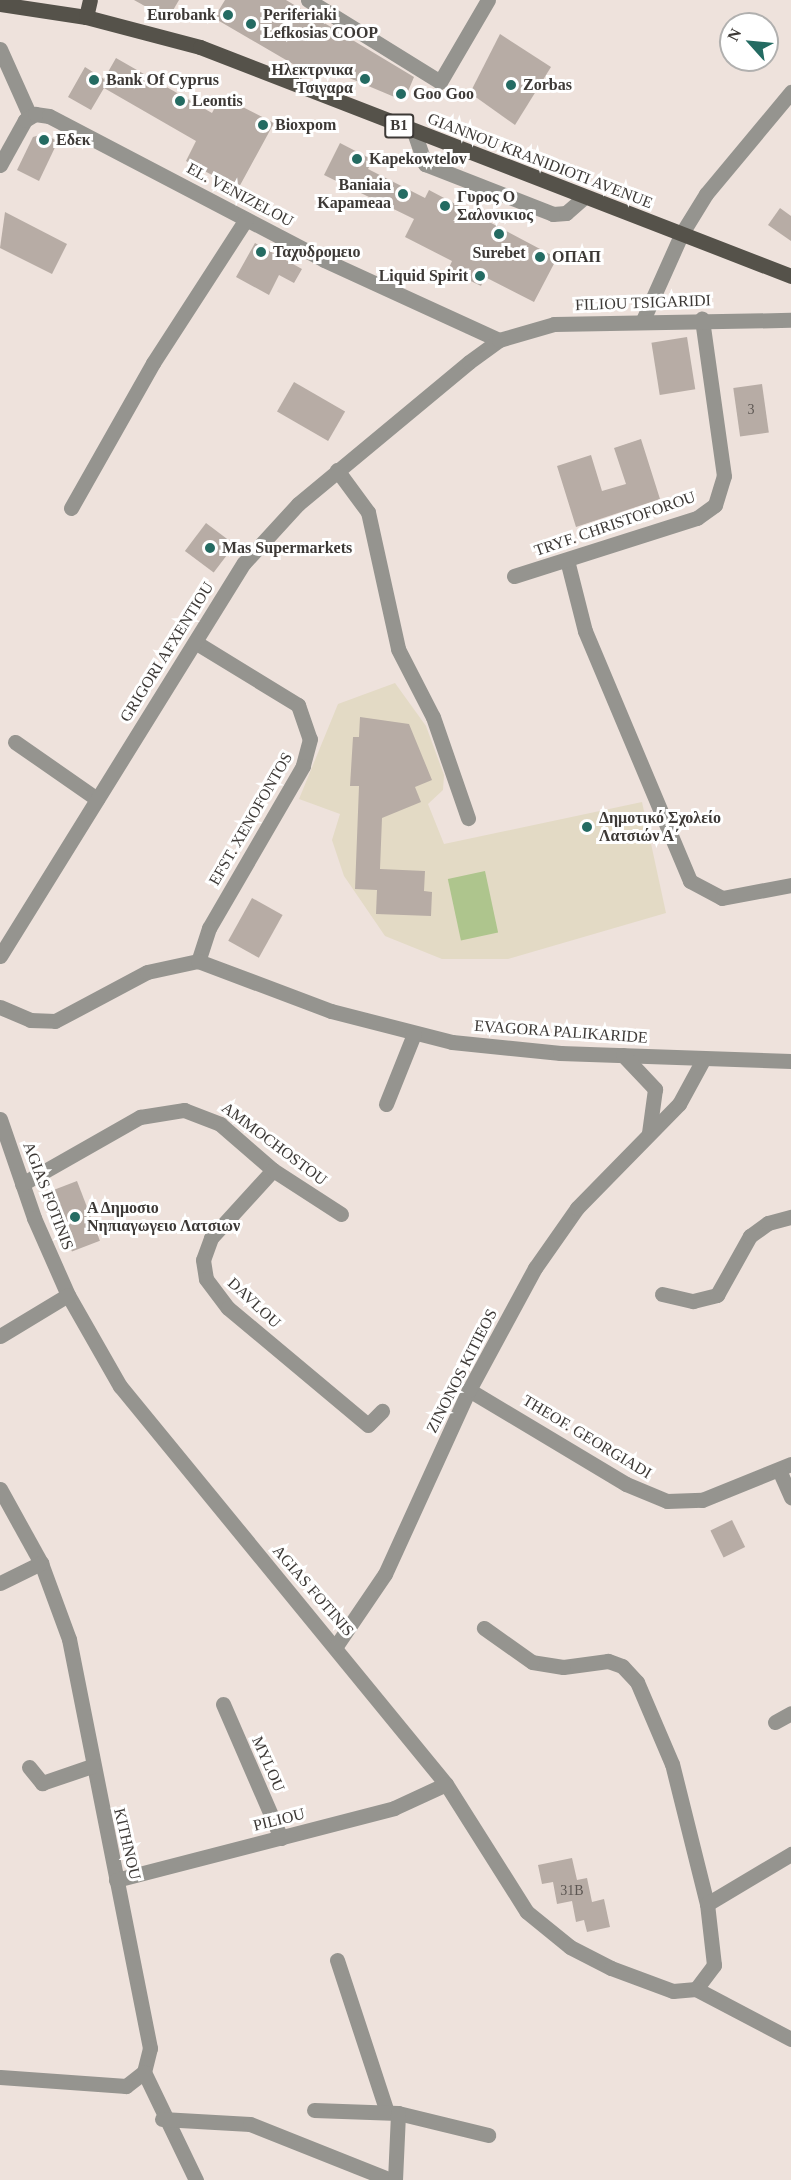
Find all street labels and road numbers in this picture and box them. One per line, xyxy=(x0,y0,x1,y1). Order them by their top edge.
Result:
street label: GIANNOU KRANIDIOTI AVENUE xyxy=(424,109,656,213)
road number: B1 xyxy=(384,114,414,138)
street label: EL. VENIZELOU xyxy=(183,159,297,231)
street label: FILIOU TSIGARIDI xyxy=(574,291,712,315)
street label: TRYF. CHRISTOFOROU xyxy=(532,487,698,561)
street label: GRIGORI AFXENTIOU xyxy=(116,578,218,726)
street label: EFST. XENOFONTOS xyxy=(205,749,297,889)
street label: EVAGORA PALIKARIDE xyxy=(473,1016,649,1048)
street label: AMMOCHOSTOU xyxy=(218,1098,330,1190)
street label: AGIAS FOTINIS xyxy=(19,1139,77,1253)
street label: DAVLOU xyxy=(224,1274,284,1332)
street label: ZINONOS KITIEOS xyxy=(422,1306,502,1436)
street label: THEOF. GEORGIADI xyxy=(519,1391,655,1483)
street label: AGIAS FOTINIS xyxy=(268,1542,358,1640)
street label: MYLOU xyxy=(247,1733,289,1795)
street label: PILIOU xyxy=(251,1804,307,1836)
street label: KITHNOU xyxy=(109,1806,145,1882)

